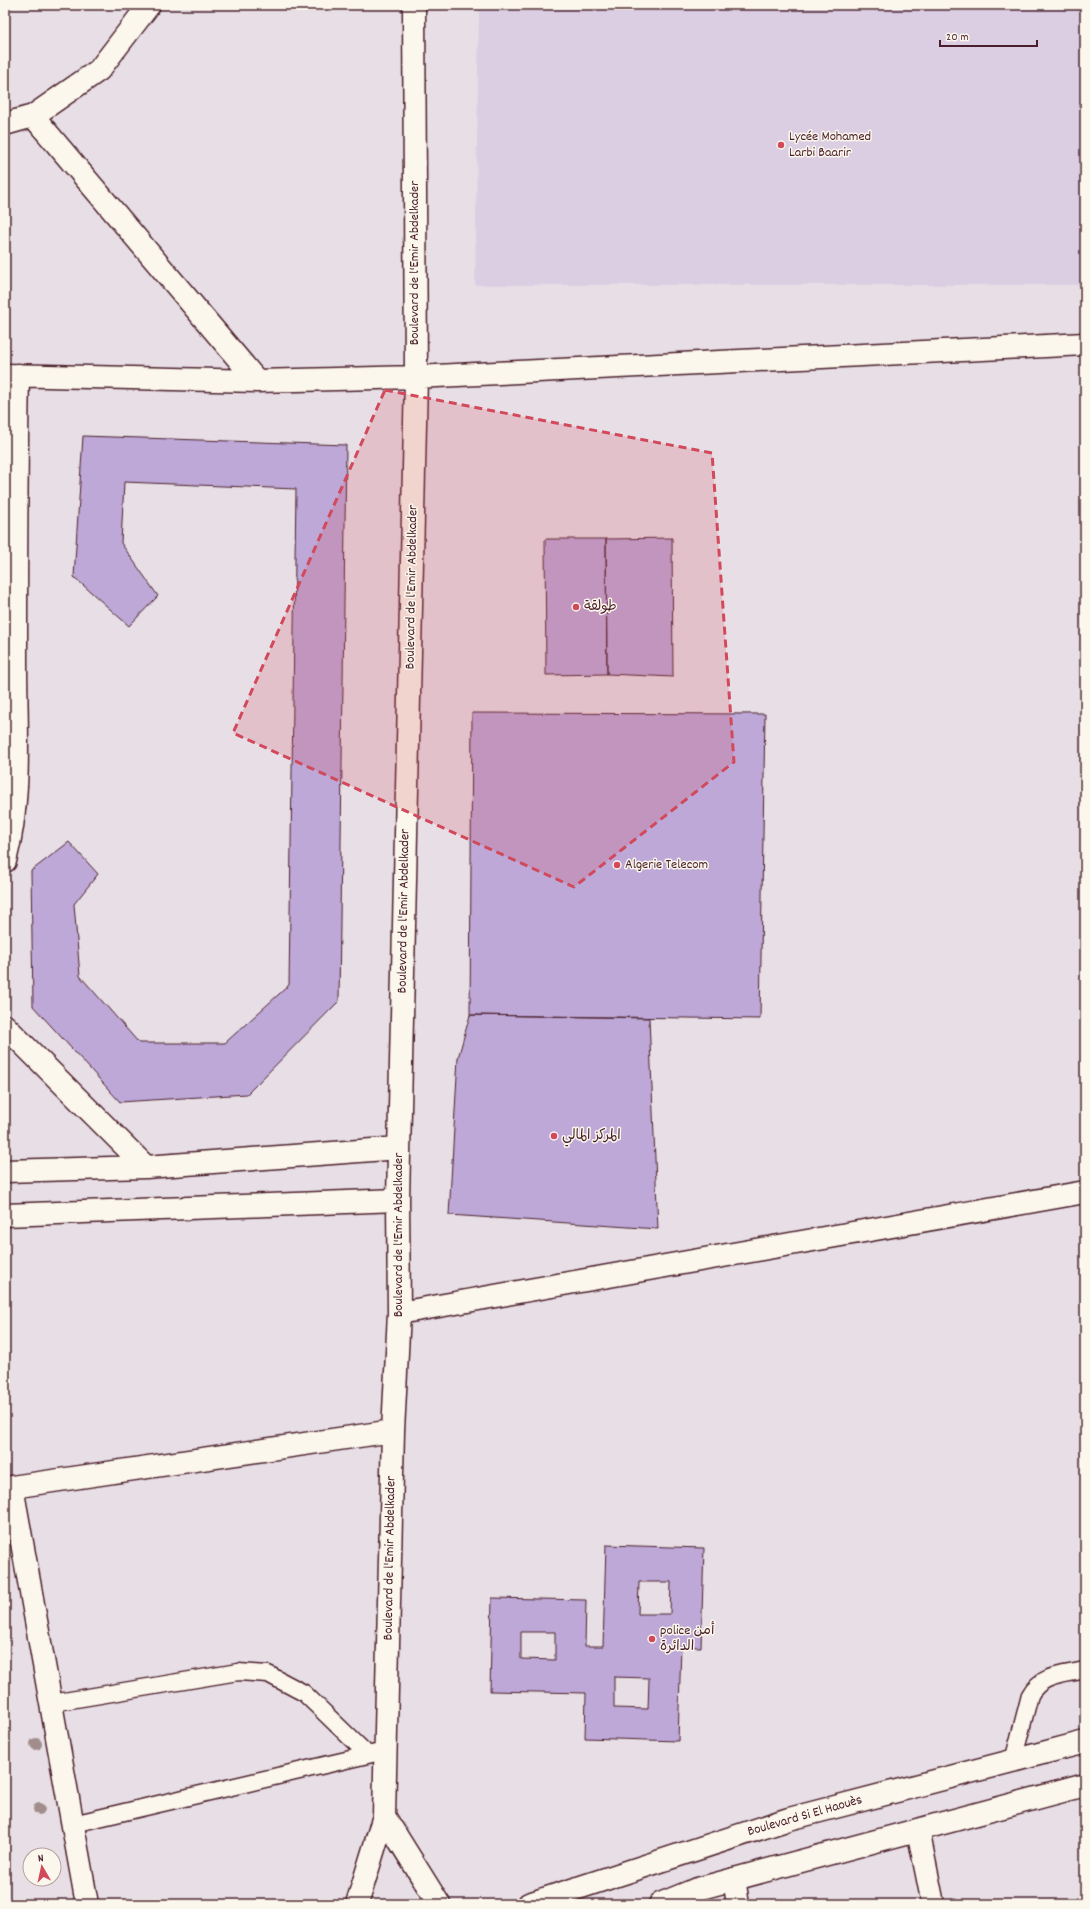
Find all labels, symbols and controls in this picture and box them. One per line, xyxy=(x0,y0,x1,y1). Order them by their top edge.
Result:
scale bar xyxy=(940,22,1037,48)
text: 20 m xyxy=(946,29,969,46)
place label: Lycée Mohamed Larbi Baarir xyxy=(789,127,871,163)
marker: Lycée Mohamed Larbi Baarir xyxy=(776,140,786,150)
street label: Boulevard de l'Emir Abdelkader xyxy=(405,180,425,345)
street label: Boulevard de l'Emir Abdelkader xyxy=(401,504,423,670)
place label: طولقة xyxy=(584,597,617,617)
marker: طولقة xyxy=(571,602,581,612)
street label: Boulevard de l'Emir Abdelkader xyxy=(393,828,415,994)
place label: Algerie Telecom xyxy=(625,855,708,875)
marker: Algerie Telecom xyxy=(612,860,622,870)
place label: المركز المالي xyxy=(562,1126,621,1147)
marker: المركز المالي xyxy=(549,1131,559,1141)
street label: Boulevard de l'Emir Abdelkader xyxy=(389,1152,409,1317)
street label: Boulevard de l'Emir Abdelkader xyxy=(379,1475,401,1641)
place label: police أمن الدائرة xyxy=(660,1621,715,1657)
marker: police أمن الدائرة xyxy=(647,1634,657,1644)
street label: Boulevard Si El Haouès xyxy=(745,1790,865,1842)
north arrow xyxy=(22,1847,62,1887)
text: N xyxy=(37,1851,45,1867)

